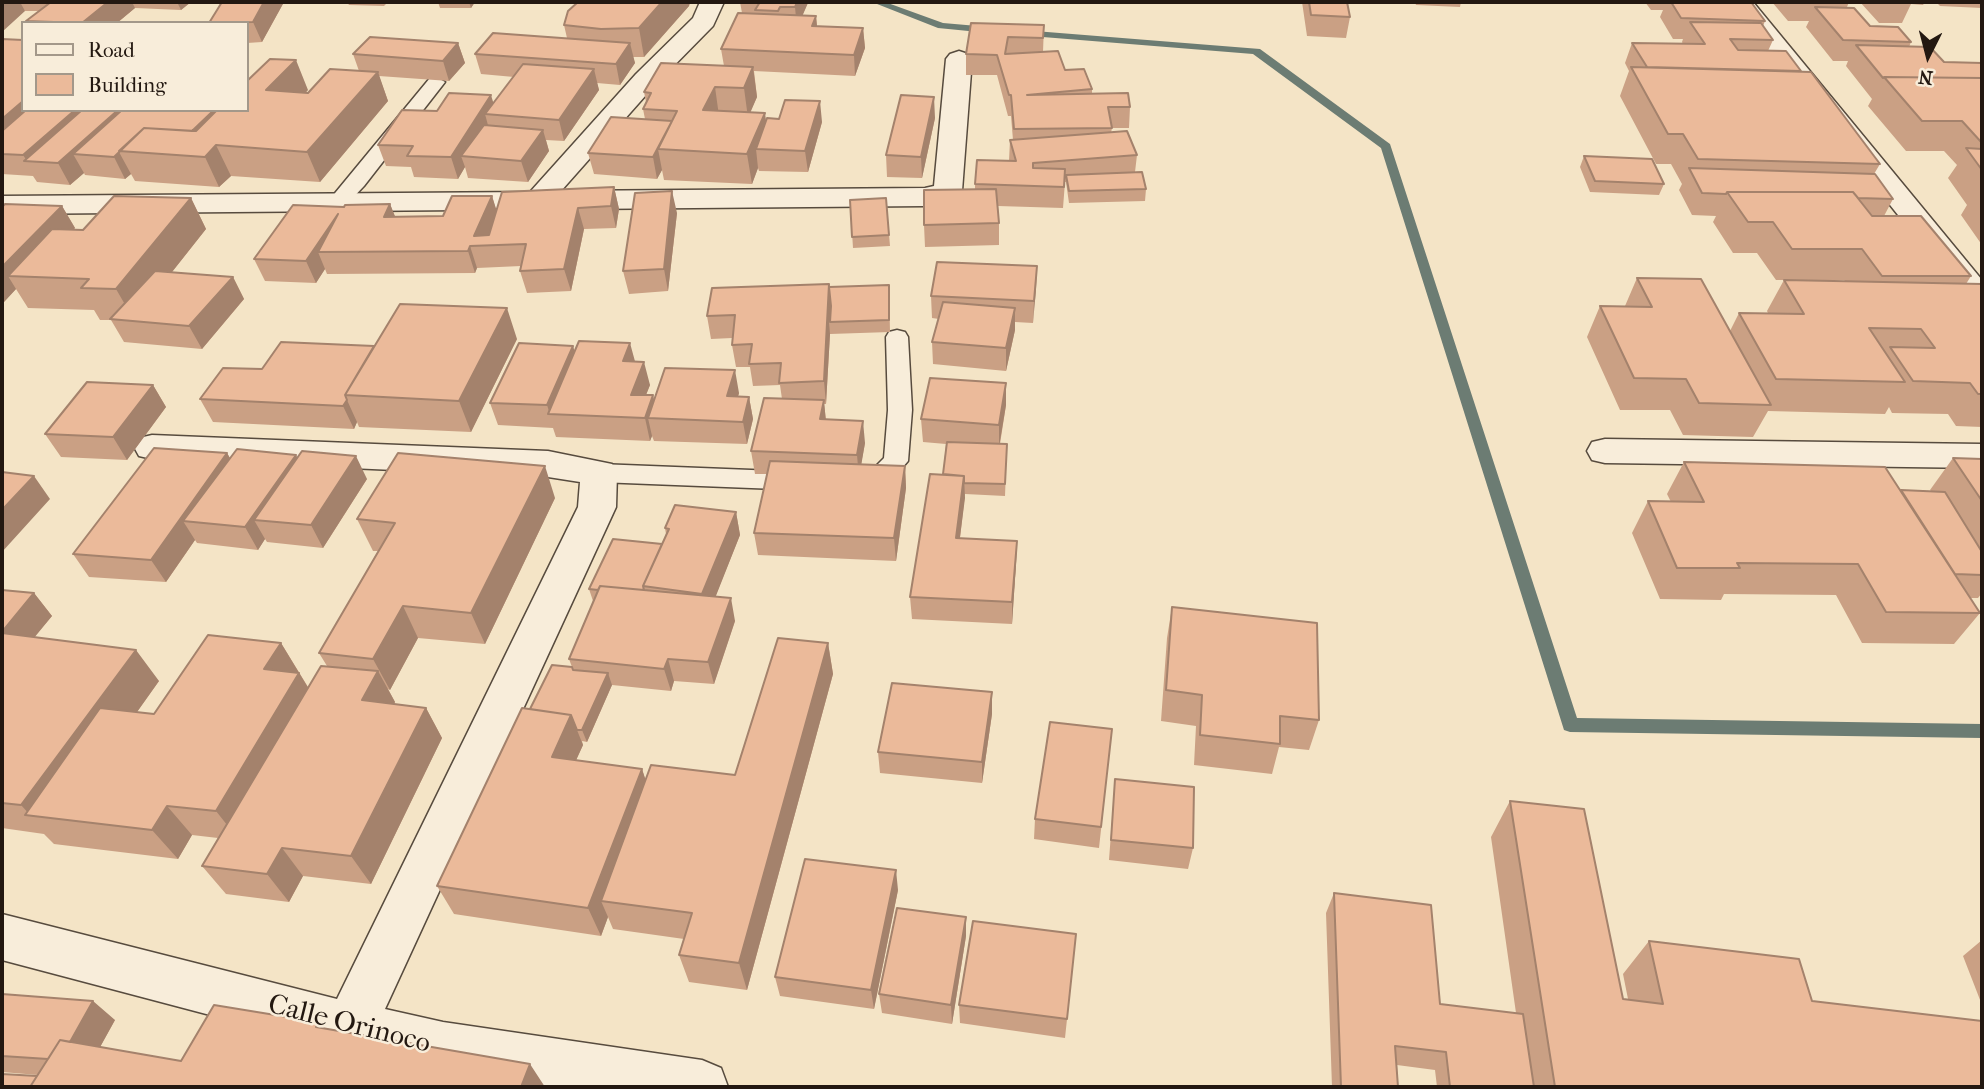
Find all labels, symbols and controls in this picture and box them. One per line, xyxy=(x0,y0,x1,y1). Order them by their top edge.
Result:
legend xyxy=(21,21,248,112)
north arrow xyxy=(1893,21,1963,91)
text: Road xyxy=(88,38,135,62)
text: N xyxy=(1917,65,1934,89)
text: Building xyxy=(88,73,166,97)
street label: Calle Orinoco xyxy=(264,989,434,1061)

